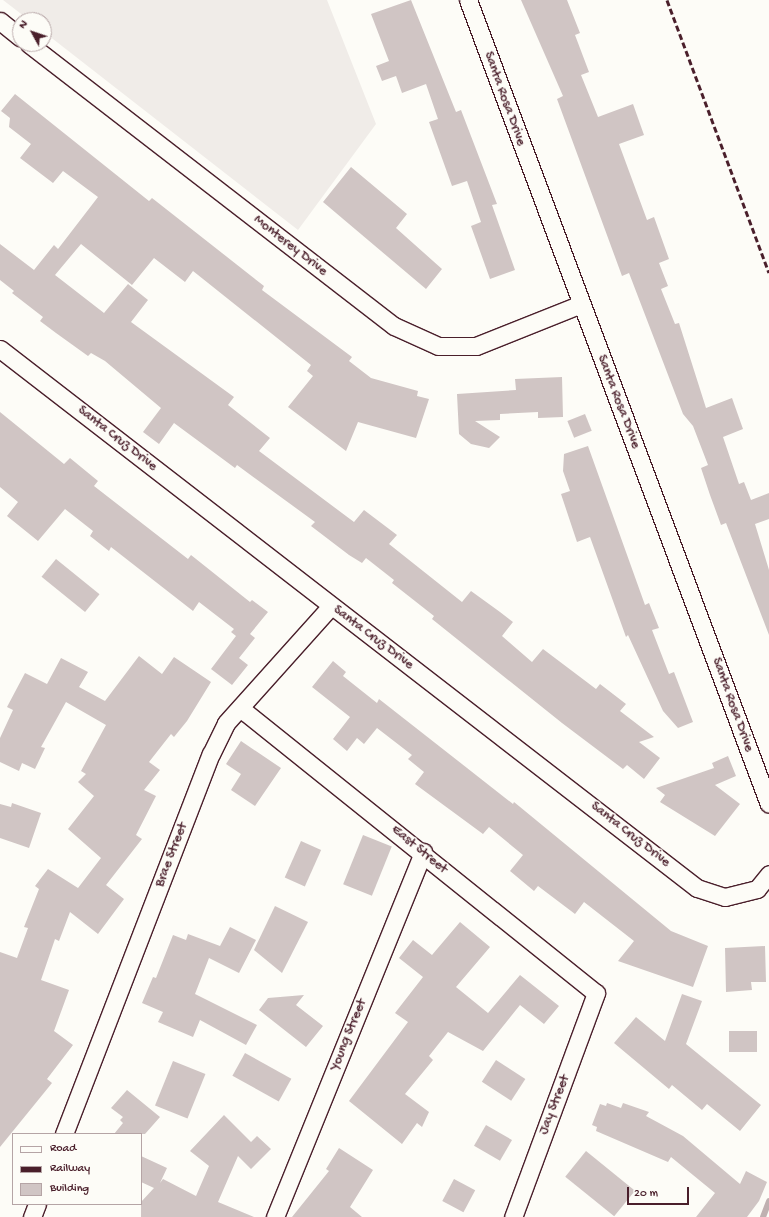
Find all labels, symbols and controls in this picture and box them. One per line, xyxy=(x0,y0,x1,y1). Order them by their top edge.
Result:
north arrow xyxy=(12,12,52,52)
text: N xyxy=(17,18,30,32)
street label: Santa Rosa Drive xyxy=(479,50,529,148)
street label: Monterey Drive xyxy=(250,212,330,280)
street label: Santa Rosa Drive xyxy=(592,353,644,451)
street label: Santa Cruz Drive xyxy=(74,403,160,475)
street label: Santa Cruz Drive xyxy=(329,602,417,674)
street label: Santa Rosa Drive xyxy=(707,656,757,754)
street label: Santa Cruz Drive xyxy=(587,799,673,871)
street label: Brae Street xyxy=(152,820,192,890)
street label: East Street xyxy=(387,822,451,878)
street label: Young Street xyxy=(327,997,371,1073)
street label: Jay Street xyxy=(536,1073,574,1137)
legend xyxy=(12,1133,142,1205)
text: Road xyxy=(50,1142,76,1156)
text: Railway xyxy=(50,1162,90,1176)
scale bar xyxy=(629,1179,691,1205)
text: Building xyxy=(50,1182,89,1196)
text: 20 m xyxy=(634,1187,658,1201)

